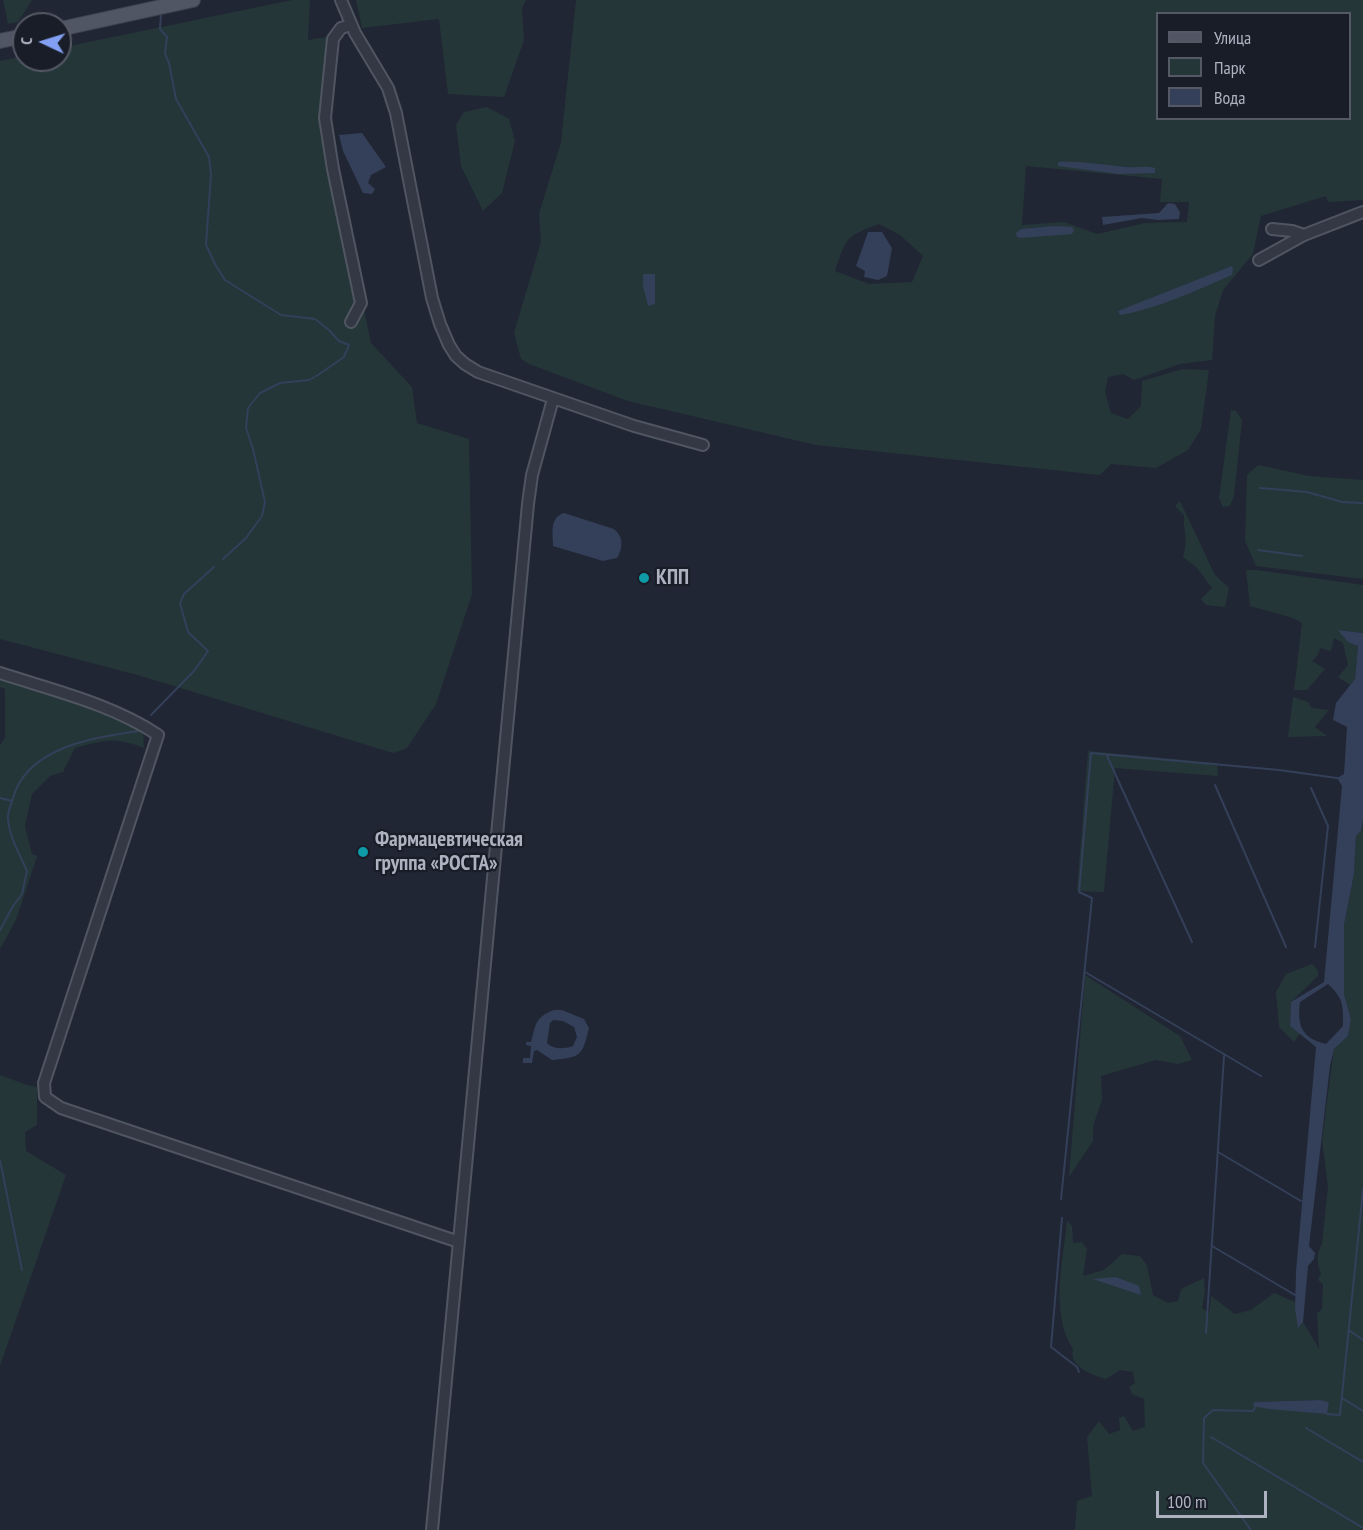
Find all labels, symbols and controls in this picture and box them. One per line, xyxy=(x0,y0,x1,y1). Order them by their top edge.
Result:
north arrow xyxy=(12,12,72,72)
legend xyxy=(1156,12,1351,120)
text: Улица xyxy=(1214,26,1251,49)
text: С xyxy=(16,37,36,45)
text: Парк xyxy=(1214,56,1245,79)
text: Вода xyxy=(1214,86,1245,109)
place label: КПП xyxy=(656,565,689,591)
marker: КПП xyxy=(637,571,651,585)
place label: Фармацевтическая группа «РОСТА» xyxy=(375,827,523,877)
marker: Фармацевтическая группа «РОСТА» xyxy=(356,845,370,859)
scale bar xyxy=(1159,1479,1270,1517)
text: 100 m xyxy=(1167,1490,1207,1513)

